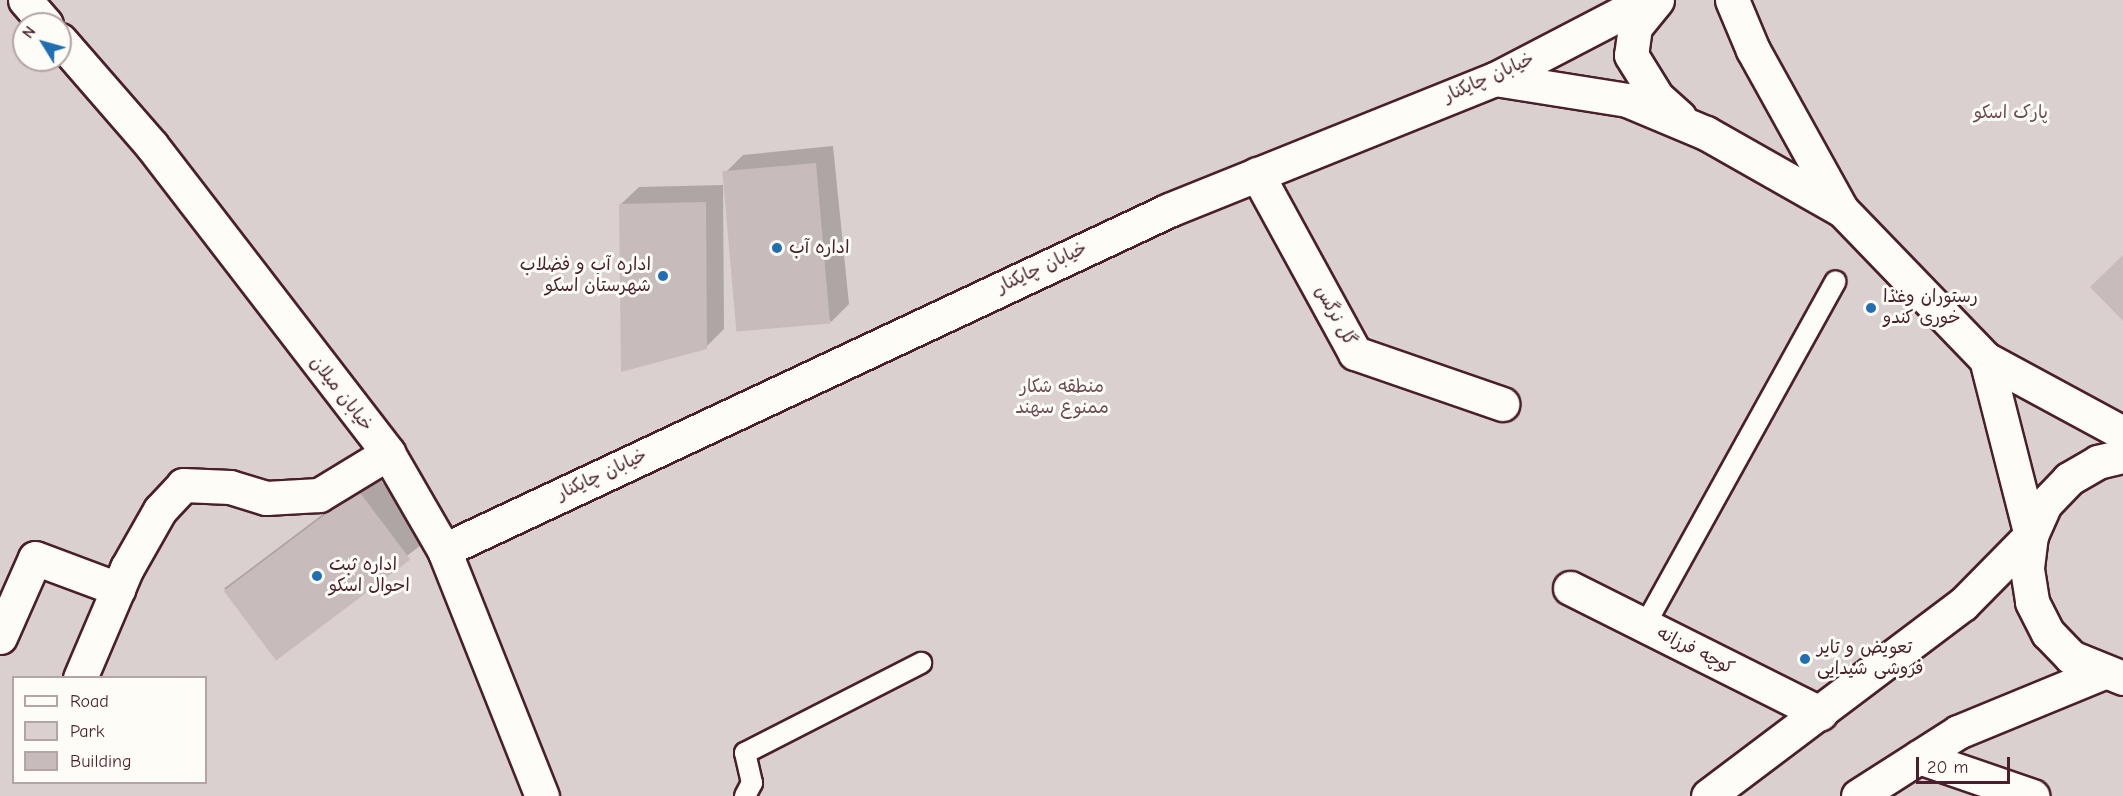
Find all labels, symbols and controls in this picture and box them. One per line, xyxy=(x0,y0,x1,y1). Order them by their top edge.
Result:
north arrow xyxy=(12,12,72,72)
text: N xyxy=(19,23,40,42)
street label: خیابان چایکنار xyxy=(1440,48,1538,108)
park label: پارک اسکو xyxy=(1974,102,2048,124)
place label: اداره آب xyxy=(789,237,849,259)
street label: خیابان چایکنار xyxy=(994,238,1090,298)
marker: اداره آب xyxy=(770,241,784,255)
place label: اداره آب و فضلاب شهرستان اسکو xyxy=(520,255,651,298)
marker: اداره آب و فضلاب شهرستان اسکو xyxy=(656,269,670,283)
street label: گل نرگس xyxy=(1310,282,1360,350)
place label: رستوران وغذا خوری کندو xyxy=(1883,287,1978,330)
marker: رستوران وغذا خوری کندو xyxy=(1864,301,1878,315)
street label: خیابان میلان xyxy=(305,352,377,436)
park label: منطقه شکار ممنوع سهند xyxy=(1015,377,1109,420)
street label: خیابان چایکنار xyxy=(554,445,650,505)
place label: اداره ثبت احوال اسکو xyxy=(329,555,410,598)
marker: اداره ثبت احوال اسکو xyxy=(310,569,324,583)
street label: کوچه فرزانه xyxy=(1653,622,1737,680)
place label: تعویض و تایر فروشی شیدایی xyxy=(1817,638,1923,680)
marker: تعویض و تایر فروشی شیدایی xyxy=(1798,652,1812,666)
legend xyxy=(12,676,207,784)
text: Road xyxy=(70,691,109,712)
text: Park xyxy=(70,721,104,742)
scale bar xyxy=(1919,745,2014,783)
text: Building xyxy=(70,751,132,772)
text: 20 m xyxy=(1927,757,1968,778)

